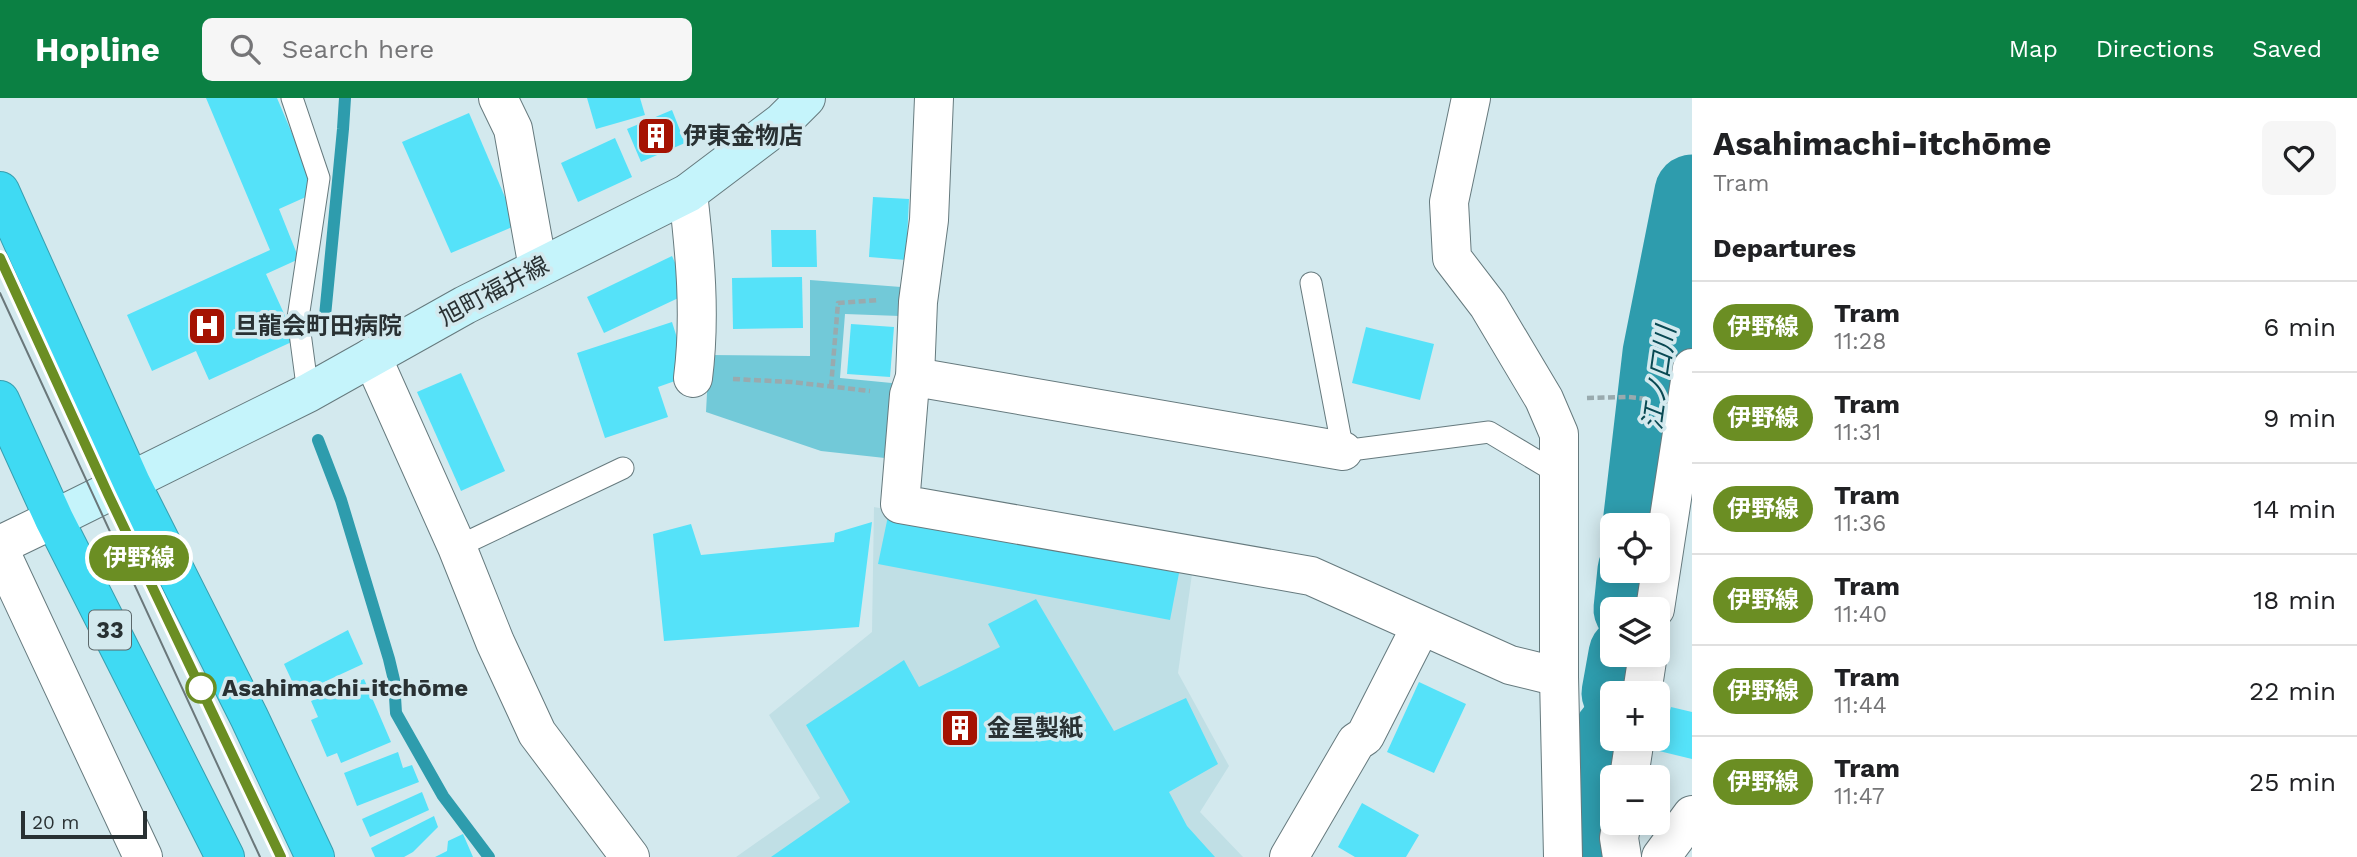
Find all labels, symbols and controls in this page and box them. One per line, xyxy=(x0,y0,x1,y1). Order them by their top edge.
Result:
search box xyxy=(202,18,692,81)
text: Hopline xyxy=(35,30,160,69)
icon: search xyxy=(226,30,264,68)
text: Search here xyxy=(282,34,434,64)
text: Map xyxy=(2009,35,2058,63)
text: Directions xyxy=(2096,35,2214,63)
text: Saved xyxy=(2252,35,2322,63)
building icon: 伊東金物店 xyxy=(635,115,677,157)
button: heart xyxy=(2262,121,2336,195)
place label: 伊東金物店 xyxy=(683,122,803,150)
text: Asahimachi-itchōme xyxy=(1713,124,2051,163)
text: Tram xyxy=(1713,170,1769,197)
text: Departures xyxy=(1713,233,1856,263)
street label: 旭町福井線 xyxy=(434,250,554,332)
text: Tram xyxy=(1834,298,1900,328)
hospital icon: 旦龍会町田病院 xyxy=(186,305,228,347)
place label: 旦龍会町田病院 xyxy=(234,312,402,340)
text: 6 min xyxy=(2264,312,2336,342)
text: 伊野線 xyxy=(1727,313,1799,341)
water label: 江ノ口川 xyxy=(1637,321,1682,432)
text: 11:28 xyxy=(1834,328,1886,355)
text: Tram xyxy=(1834,389,1900,419)
text: 9 min xyxy=(2263,403,2336,433)
text: 伊野線 xyxy=(1727,404,1799,432)
text: 11:31 xyxy=(1834,419,1881,446)
text: Tram xyxy=(1834,480,1900,510)
text: 14 min xyxy=(2253,494,2336,524)
text: 伊野線 xyxy=(1727,495,1799,523)
text: 11:36 xyxy=(1834,510,1886,537)
map controls xyxy=(1600,513,1670,835)
button: locate xyxy=(1600,513,1670,583)
line badge: 伊野線 xyxy=(99,535,179,581)
text: 伊野線 xyxy=(103,544,175,572)
text: Tram xyxy=(1834,571,1900,601)
text: 18 min xyxy=(2253,585,2336,615)
text: 伊野線 xyxy=(1727,586,1799,614)
button: layers xyxy=(1600,597,1670,667)
text: 11:40 xyxy=(1834,601,1887,628)
road number: 33 xyxy=(89,610,131,650)
text: Tram xyxy=(1834,662,1900,692)
marker: Asahimachi-itchōme xyxy=(186,673,216,703)
place label: Asahimachi-itchōme xyxy=(222,674,468,702)
text: 22 min xyxy=(2249,676,2336,706)
text: 伊野線 xyxy=(1727,677,1799,705)
button: + xyxy=(1600,681,1670,751)
text: 11:44 xyxy=(1834,692,1887,719)
building icon: 金星製紙 xyxy=(939,707,981,749)
place label: 金星製紙 xyxy=(987,714,1083,742)
text: Tram xyxy=(1834,753,1900,783)
button: − xyxy=(1600,765,1670,835)
text: 25 min xyxy=(2249,767,2336,797)
text: 伊野線 xyxy=(1727,768,1799,796)
text: 11:47 xyxy=(1834,783,1885,810)
scale bar xyxy=(21,808,147,840)
text: 20 m xyxy=(32,811,79,834)

